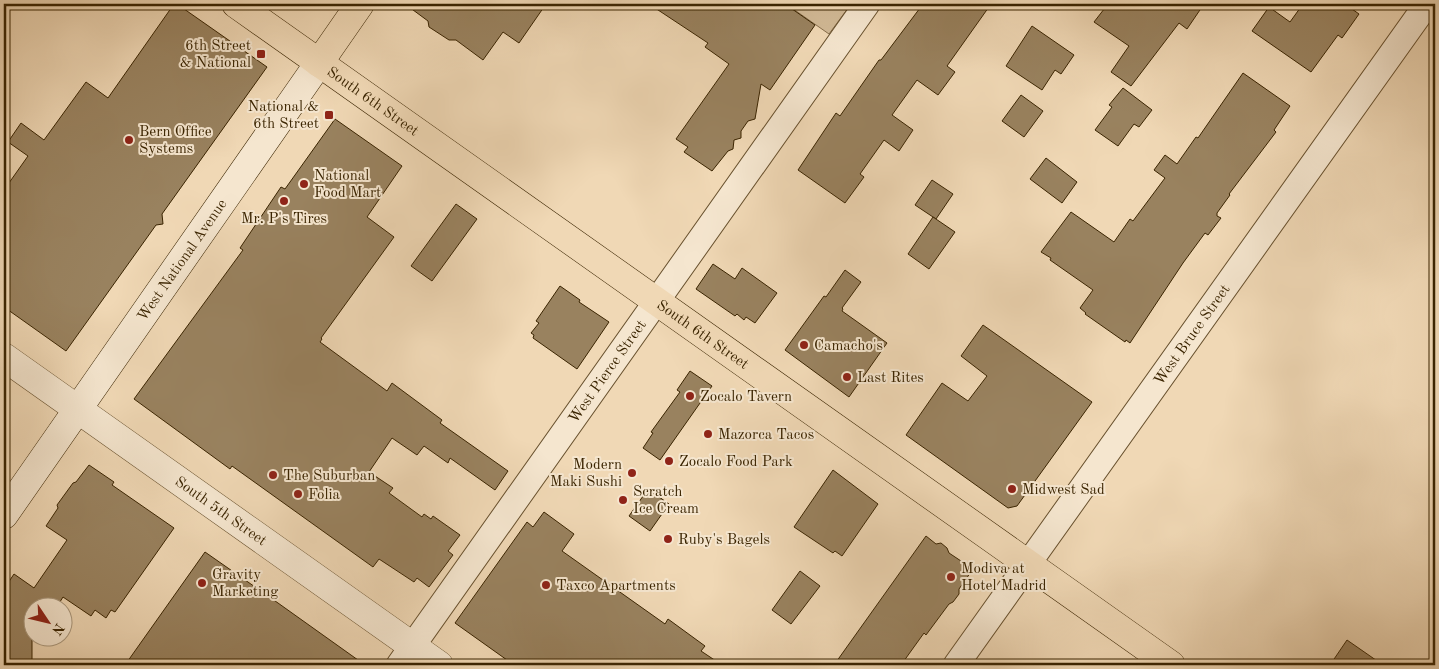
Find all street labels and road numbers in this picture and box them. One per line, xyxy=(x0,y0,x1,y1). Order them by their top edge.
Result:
street label: South 6th Street xyxy=(324,65,421,140)
street label: West National Avenue xyxy=(136,197,231,324)
street label: West Bruce Street xyxy=(1152,282,1234,388)
street label: South 6th Street xyxy=(654,298,751,373)
street label: West Pierce Street xyxy=(567,318,650,426)
street label: South 5th Street xyxy=(172,474,269,549)

